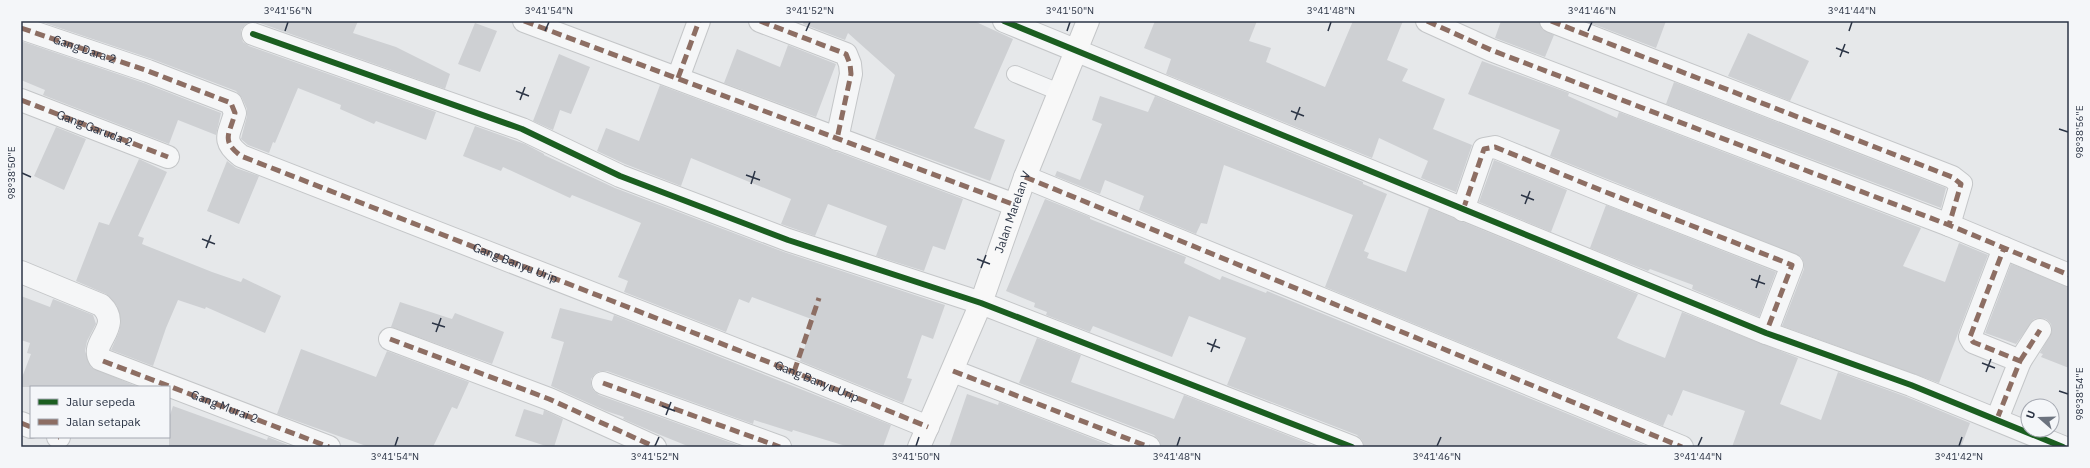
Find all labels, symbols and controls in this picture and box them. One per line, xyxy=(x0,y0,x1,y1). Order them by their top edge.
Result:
text: 3°41'56"N xyxy=(264,4,312,17)
text: 3°41'54"N xyxy=(525,4,573,17)
text: 3°41'52"N xyxy=(786,4,834,17)
text: 3°41'50"N xyxy=(1046,4,1094,17)
text: 3°41'48"N xyxy=(1307,4,1355,17)
text: 3°41'46"N xyxy=(1568,4,1616,17)
text: 3°41'44"N xyxy=(1828,4,1876,17)
street label: Gang Dara 2 xyxy=(51,31,118,67)
text: 98°38'56"E xyxy=(2073,105,2086,159)
street label: Gang Garuda 2 xyxy=(55,107,135,150)
text: 98°38'50"E xyxy=(5,146,18,200)
street label: Jalan Marelan V xyxy=(991,168,1034,255)
street label: Gang Banyu Urip xyxy=(471,239,560,286)
street label: Gang Banyu Urip xyxy=(773,357,862,405)
text: 98°38'54"E xyxy=(2073,367,2086,421)
legend xyxy=(30,386,170,438)
street label: Gang Murai 2 xyxy=(189,387,261,426)
text: Jalur sepeda xyxy=(66,394,136,409)
north arrow xyxy=(2020,398,2060,438)
text: U xyxy=(2023,409,2038,421)
text: Jalan setapak xyxy=(66,414,141,429)
text: 3°41'54"N xyxy=(371,450,419,463)
text: 3°41'52"N xyxy=(631,450,679,463)
text: 3°41'50"N xyxy=(892,450,940,463)
text: 3°41'48"N xyxy=(1153,450,1201,463)
text: 3°41'46"N xyxy=(1413,450,1461,463)
text: 3°41'44"N xyxy=(1674,450,1722,463)
text: 3°41'42"N xyxy=(1935,450,1983,463)

